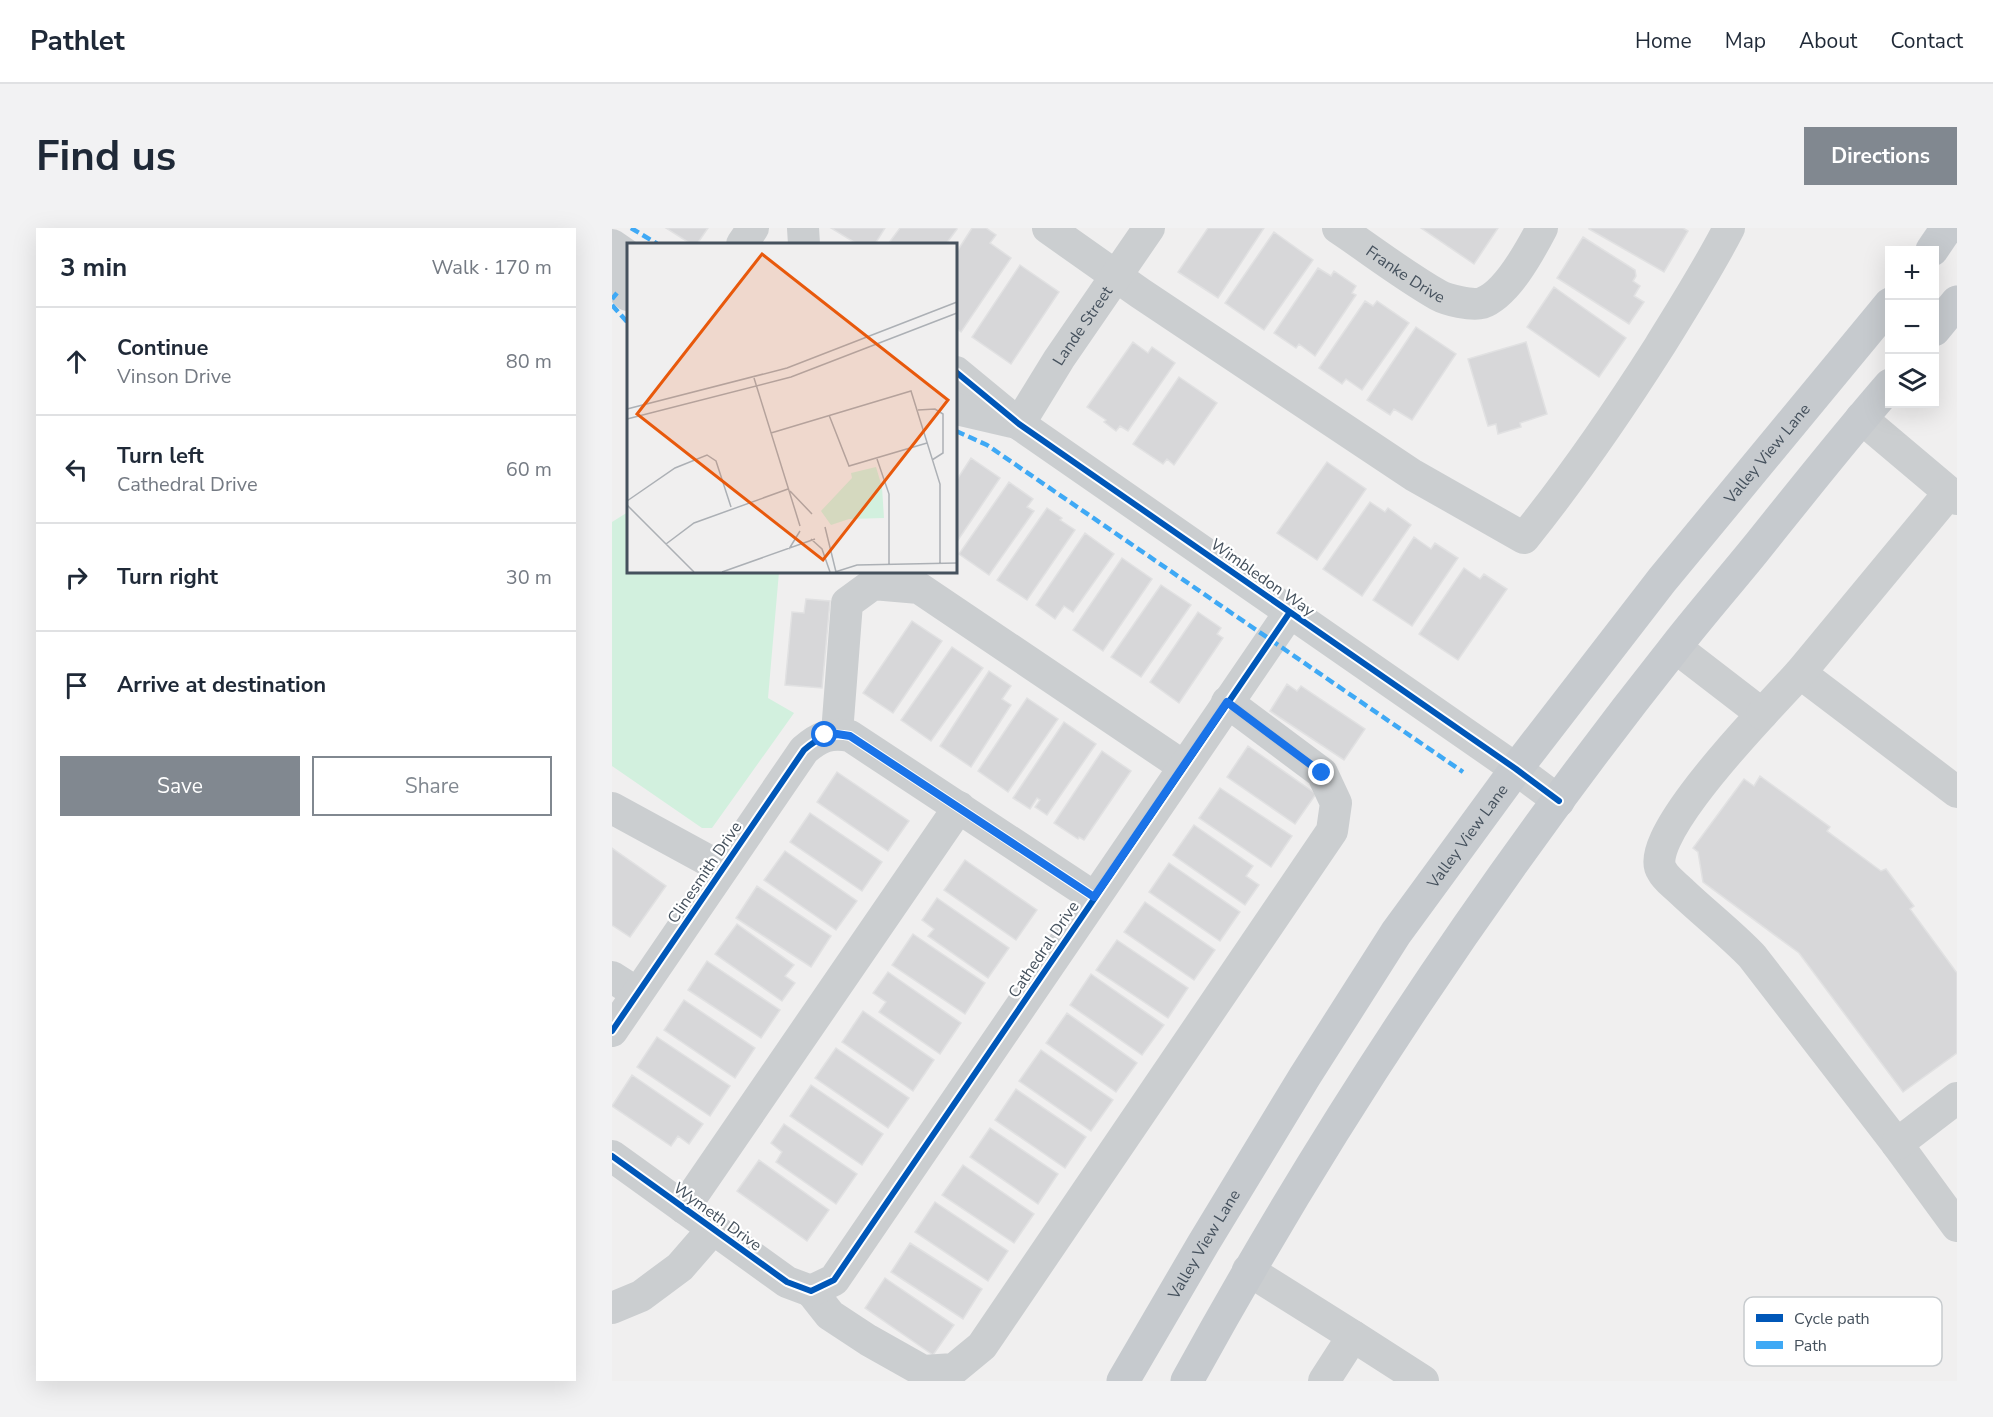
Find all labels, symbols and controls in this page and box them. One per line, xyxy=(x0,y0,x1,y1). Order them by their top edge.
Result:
text: Pathlet xyxy=(30,22,125,60)
text: Home xyxy=(1635,27,1692,55)
text: Map xyxy=(1725,27,1766,55)
text: About xyxy=(1799,27,1857,55)
text: Contact xyxy=(1890,27,1963,55)
button: Directions xyxy=(1804,127,1957,185)
text: Find us xyxy=(36,128,176,185)
street label: Franke Drive xyxy=(1361,241,1448,309)
inset map xyxy=(627,243,957,573)
map controls xyxy=(1885,246,1939,408)
button: + xyxy=(1885,246,1939,300)
text: 3 min xyxy=(60,250,127,285)
text: Walk · 170 m xyxy=(432,254,552,281)
street label: Lande Street xyxy=(1048,282,1118,370)
button: − xyxy=(1885,300,1939,354)
text: Continue xyxy=(117,333,208,363)
icon: ahead xyxy=(60,345,93,378)
text: 80 m xyxy=(506,348,552,375)
button: layers xyxy=(1885,354,1939,408)
text: Vinson Drive xyxy=(117,363,231,390)
street label: Valley View Lane xyxy=(1719,399,1815,510)
text: Turn left xyxy=(117,441,204,471)
icon: left xyxy=(60,453,93,486)
text: 60 m xyxy=(506,456,552,483)
text: Cathedral Drive xyxy=(117,471,258,498)
street label: Wimbledon Way xyxy=(1206,534,1319,622)
icon: right xyxy=(60,561,93,594)
text: Turn right xyxy=(117,562,218,592)
text: 30 m xyxy=(506,564,552,591)
icon: arrive xyxy=(60,669,93,702)
text: Arrive at destination xyxy=(117,670,326,700)
route start xyxy=(811,721,837,747)
button: Save xyxy=(60,756,300,816)
button: Share xyxy=(312,756,552,816)
route end xyxy=(1308,759,1334,785)
street label: Valley View Lane xyxy=(1422,780,1513,894)
street label: Clinesmith Drive xyxy=(663,817,747,928)
street label: Cathedral Drive xyxy=(1003,897,1084,1002)
street label: Wymeth Drive xyxy=(669,1177,766,1256)
street label: Valley View Lane xyxy=(1163,1185,1246,1304)
legend xyxy=(1744,1297,1942,1366)
text: Cycle path xyxy=(1794,1308,1870,1330)
text: Path xyxy=(1794,1335,1827,1357)

